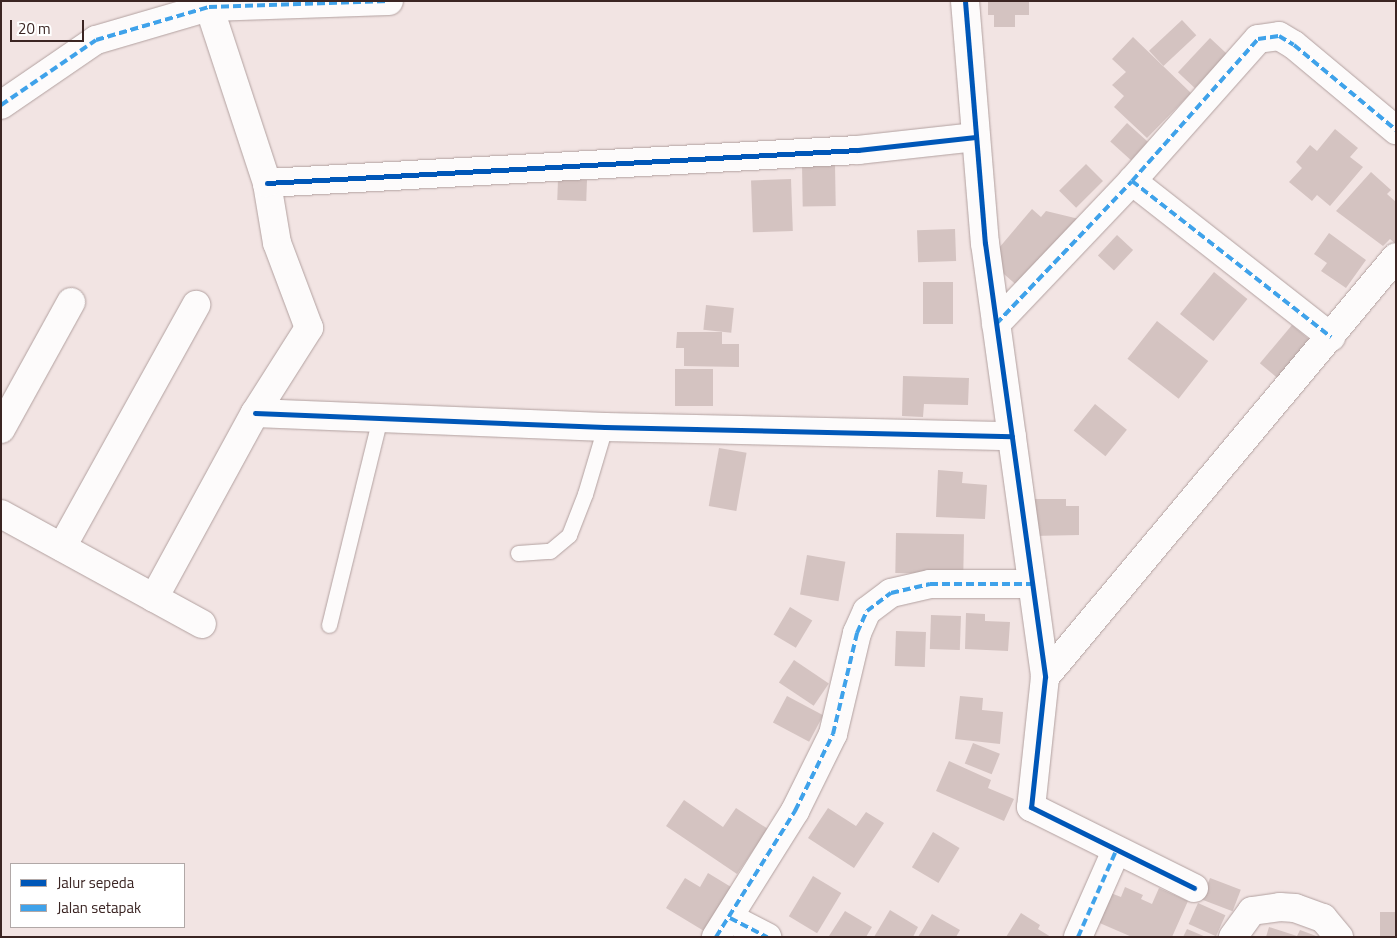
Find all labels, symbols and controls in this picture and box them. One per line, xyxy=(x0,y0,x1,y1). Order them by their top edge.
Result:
scale bar xyxy=(12,10,86,42)
text: 20 m xyxy=(18,17,51,40)
legend xyxy=(10,863,185,928)
text: Jalur sepeda xyxy=(57,871,134,894)
text: Jalan setapak xyxy=(57,896,141,919)

